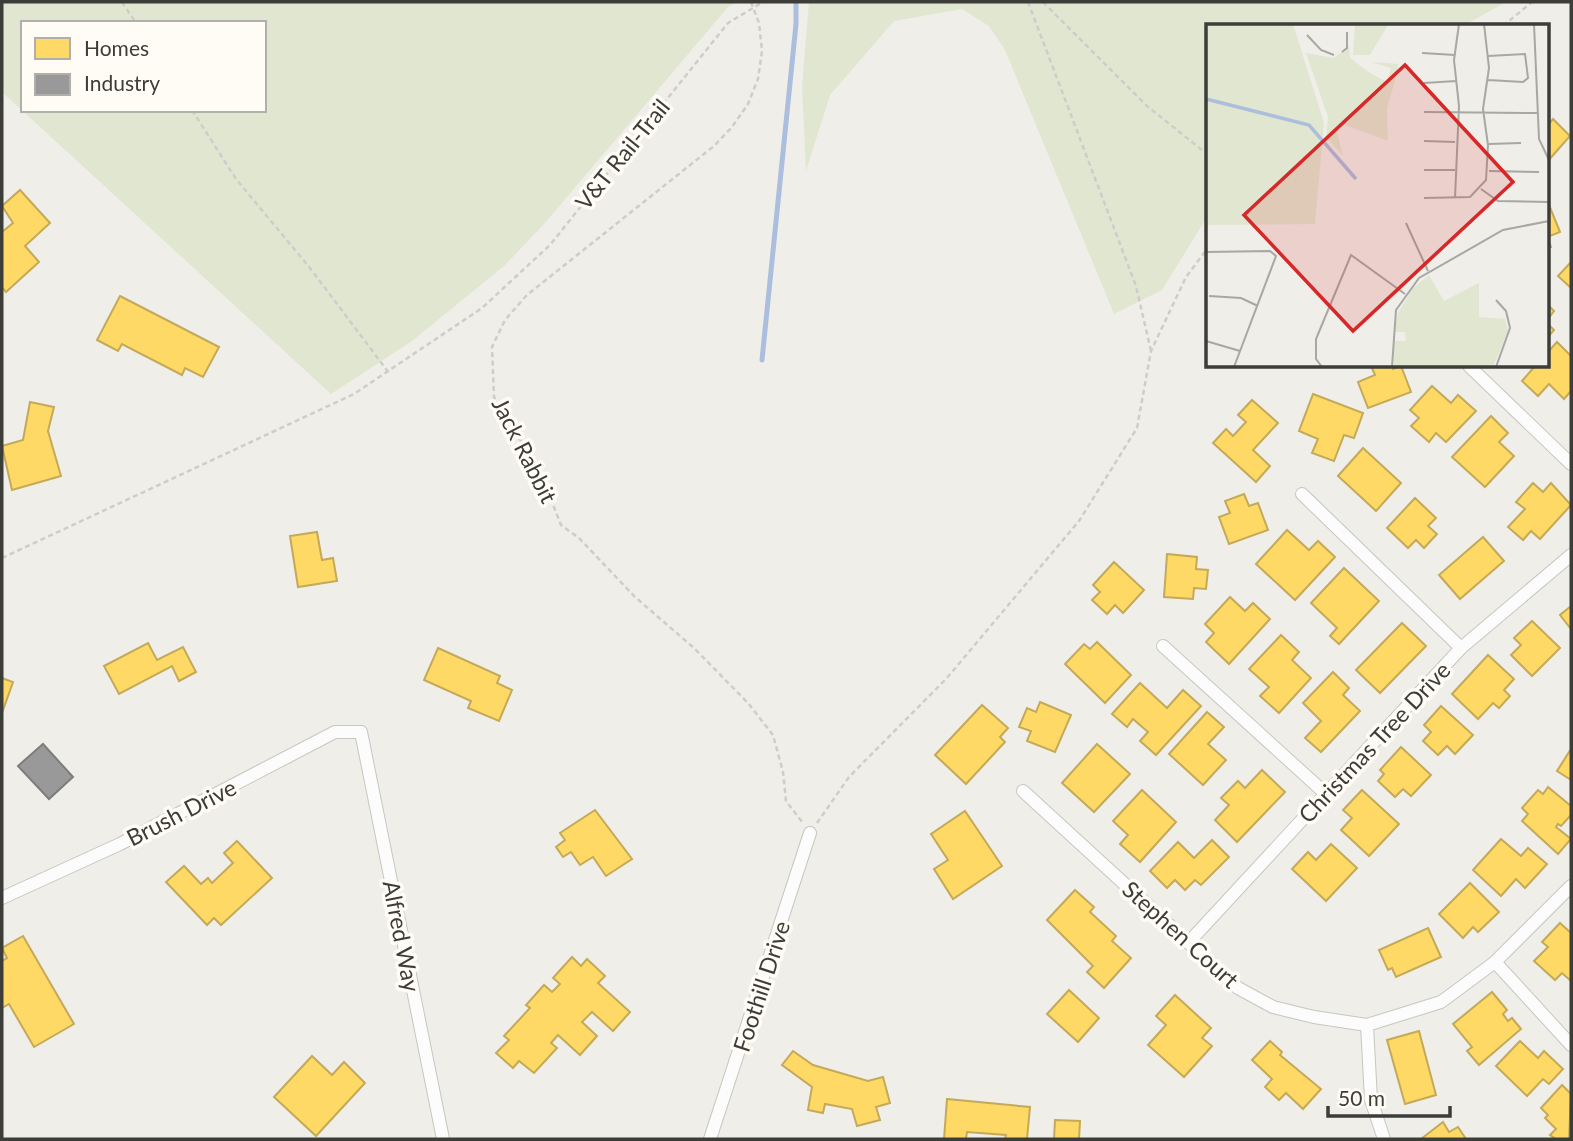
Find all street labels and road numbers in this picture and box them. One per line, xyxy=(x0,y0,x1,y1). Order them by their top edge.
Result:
street label: V&T Rail-Trail xyxy=(569,93,675,215)
street label: Jack Rabbit xyxy=(487,393,564,508)
street label: Christmas Tree Drive xyxy=(1292,656,1456,828)
street label: Brush Drive xyxy=(121,772,241,852)
street label: Stephen Court xyxy=(1117,875,1245,994)
street label: Alfred Way xyxy=(377,878,427,994)
street label: Foothill Drive xyxy=(727,917,795,1055)

